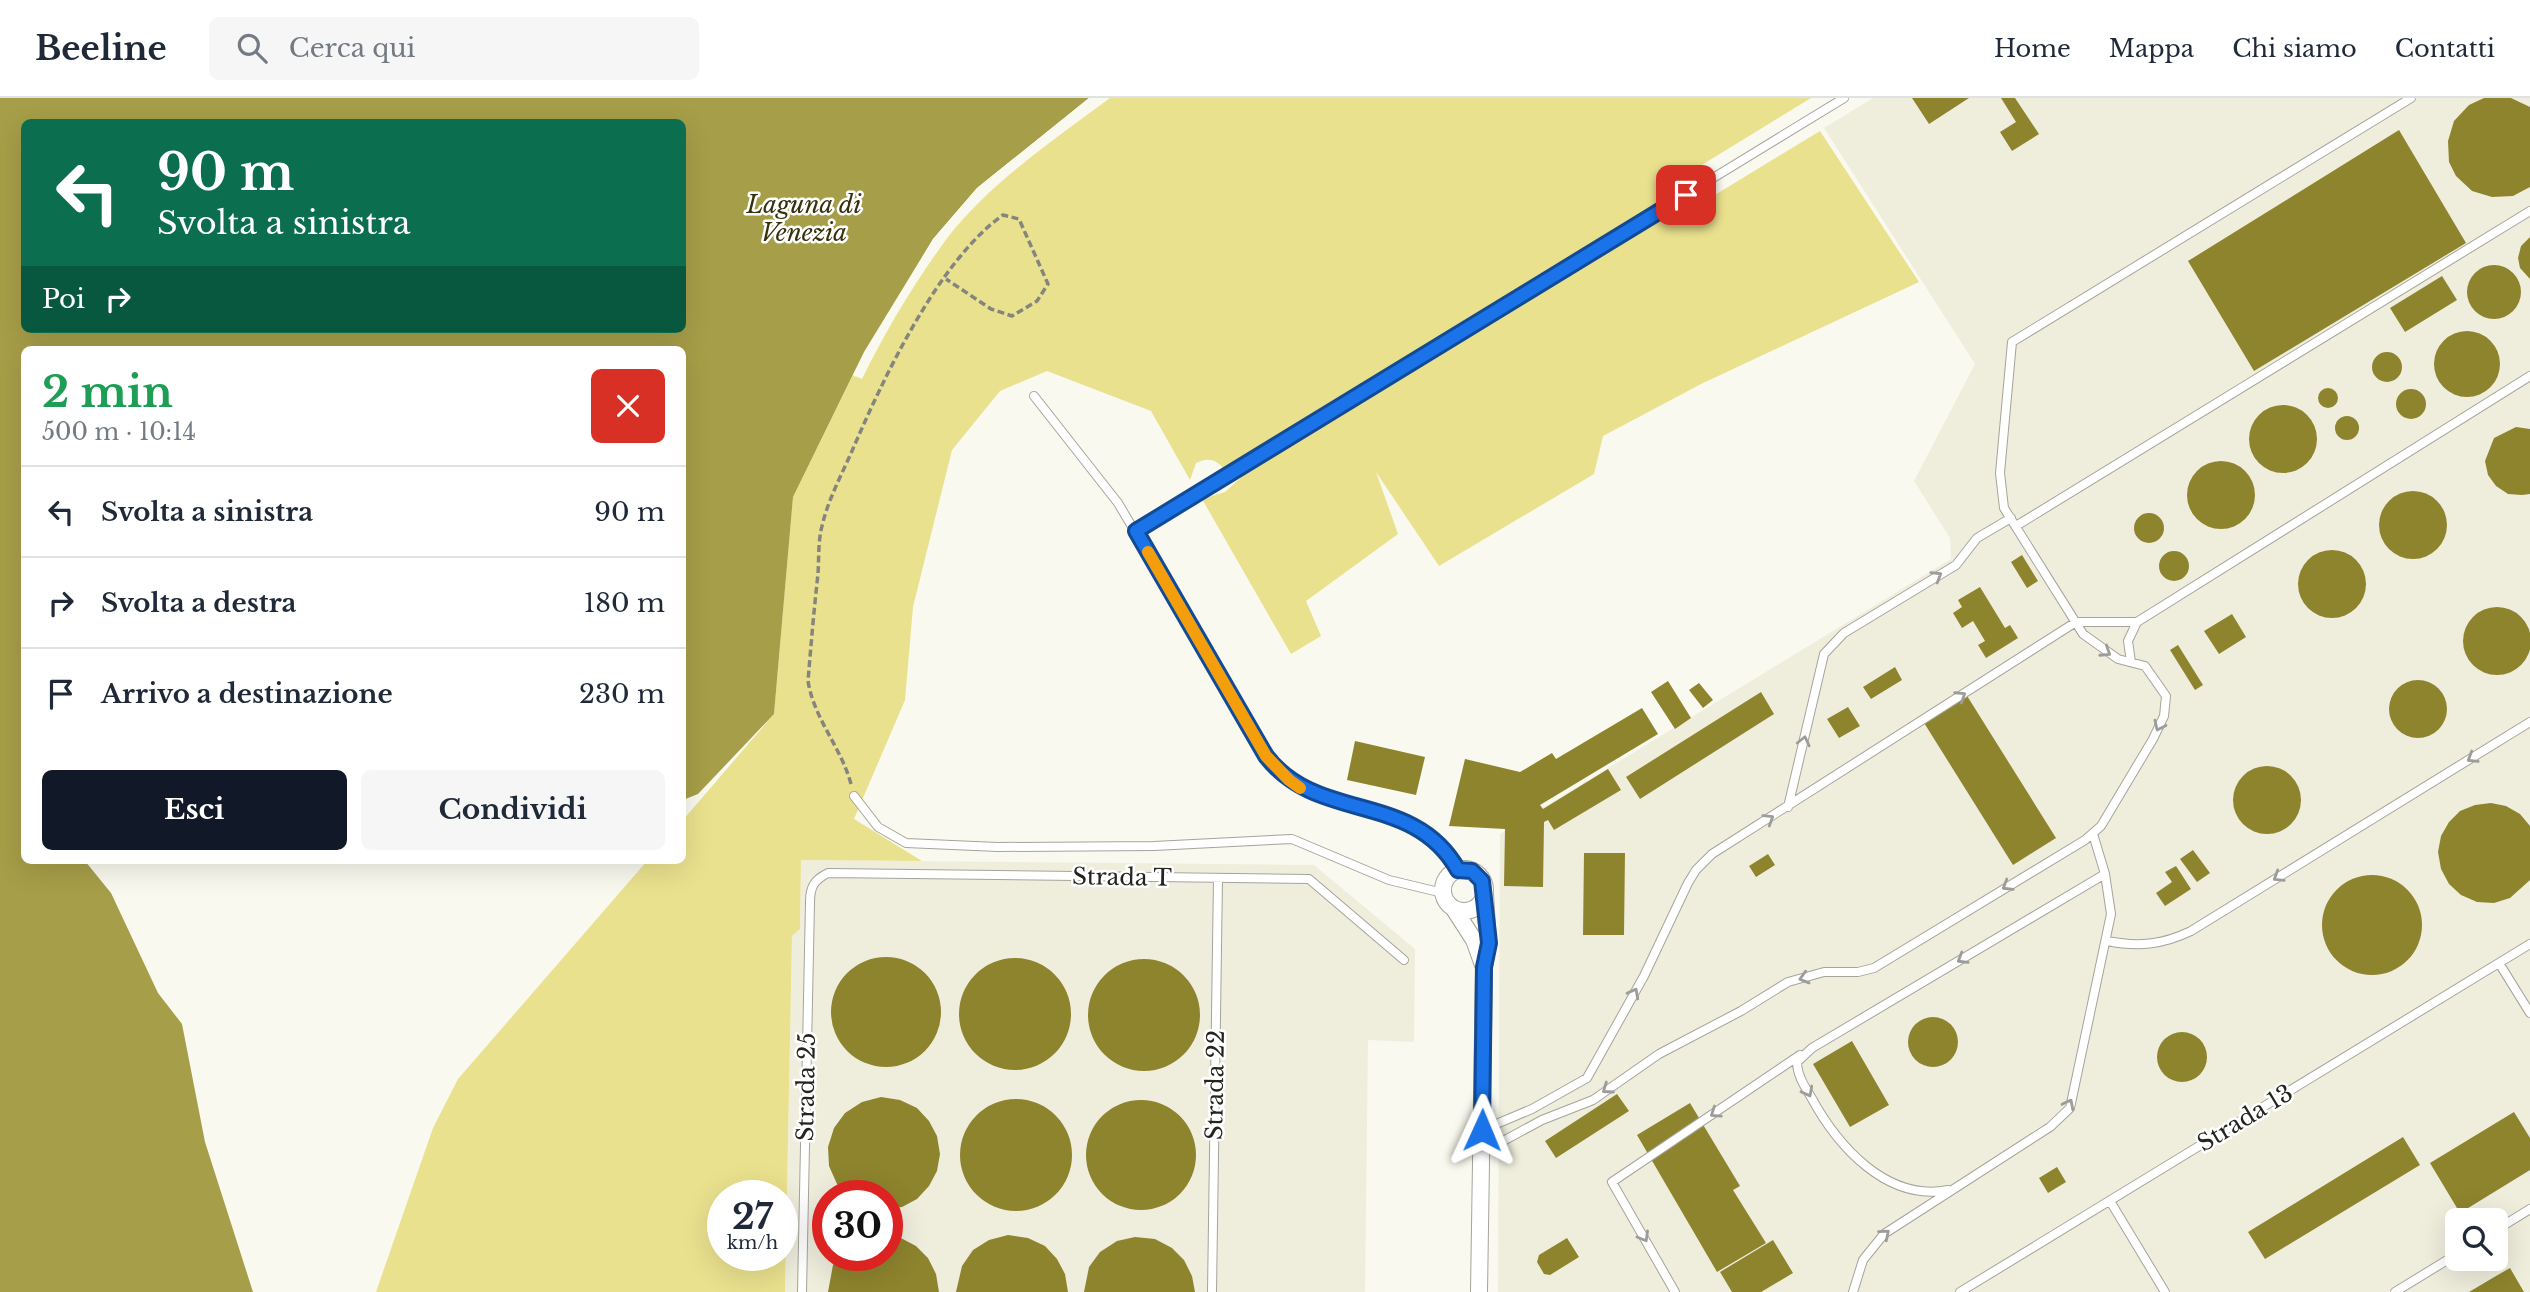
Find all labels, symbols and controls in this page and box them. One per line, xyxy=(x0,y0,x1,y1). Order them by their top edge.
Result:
search box xyxy=(209,17,699,80)
text: Beeline xyxy=(35,28,167,69)
icon: search xyxy=(233,29,271,67)
text: Cerca qui xyxy=(289,32,416,64)
text: Home xyxy=(1994,34,2071,63)
text: Mappa xyxy=(2109,34,2194,63)
text: Chi siamo xyxy=(2232,34,2357,63)
text: Contatti xyxy=(2395,34,2495,63)
text: 90 m xyxy=(157,142,294,203)
icon: left xyxy=(42,147,133,238)
pin xyxy=(1656,165,1716,225)
icon: arrive xyxy=(1667,176,1705,214)
water label: Laguna di Venezia xyxy=(745,190,862,247)
text: Svolta a sinistra xyxy=(157,203,410,243)
icon: right xyxy=(99,280,137,318)
text: Poi xyxy=(42,283,85,315)
text: 2 min xyxy=(42,366,173,418)
button: close xyxy=(591,369,665,443)
text: 500 m · 10:14 xyxy=(42,418,196,446)
icon: left xyxy=(42,493,80,531)
text: Svolta a sinistra xyxy=(101,496,313,528)
text: 90 m xyxy=(594,496,665,528)
one-way arrow xyxy=(1930,572,1943,585)
icon: right xyxy=(42,584,80,622)
text: Svolta a destra xyxy=(101,587,297,619)
text: 180 m xyxy=(584,587,665,619)
one-way arrow xyxy=(2098,643,2111,656)
icon: arrive xyxy=(42,675,80,713)
text: Arrivo a destinazione xyxy=(101,678,393,710)
text: 230 m xyxy=(579,678,665,710)
one-way arrow xyxy=(1953,692,1966,705)
one-way arrow xyxy=(2153,719,2167,731)
one-way arrow xyxy=(1795,735,1810,747)
one-way arrow xyxy=(2466,750,2479,763)
button: Esci xyxy=(42,770,347,850)
button: Condividi xyxy=(361,770,665,850)
one-way arrow xyxy=(1761,814,1774,827)
street label: Strada T xyxy=(1072,862,1173,892)
one-way arrow xyxy=(2273,869,2286,882)
one-way arrow xyxy=(2002,878,2015,891)
one-way arrow xyxy=(1956,951,1969,964)
one-way arrow xyxy=(1799,969,1811,984)
one-way arrow xyxy=(1626,988,1640,1000)
street label: Strada 22 xyxy=(1200,1030,1230,1140)
street label: Strada 25 xyxy=(791,1032,821,1142)
street label: Strada 13 xyxy=(2192,1079,2298,1157)
one-way arrow xyxy=(1602,1081,1615,1093)
one-way arrow xyxy=(1800,1085,1813,1097)
position arrow xyxy=(1445,1093,1519,1167)
one-way arrow xyxy=(2061,1099,2075,1112)
one-way arrow xyxy=(1709,1105,1722,1118)
speed limit sign: 30 xyxy=(812,1180,903,1271)
text: 27 xyxy=(732,1195,773,1238)
map controls xyxy=(2445,1208,2508,1271)
button: search xyxy=(2445,1208,2508,1271)
one-way arrow xyxy=(1636,1230,1649,1242)
one-way arrow xyxy=(1877,1230,1890,1242)
text: km/h xyxy=(727,1232,778,1254)

